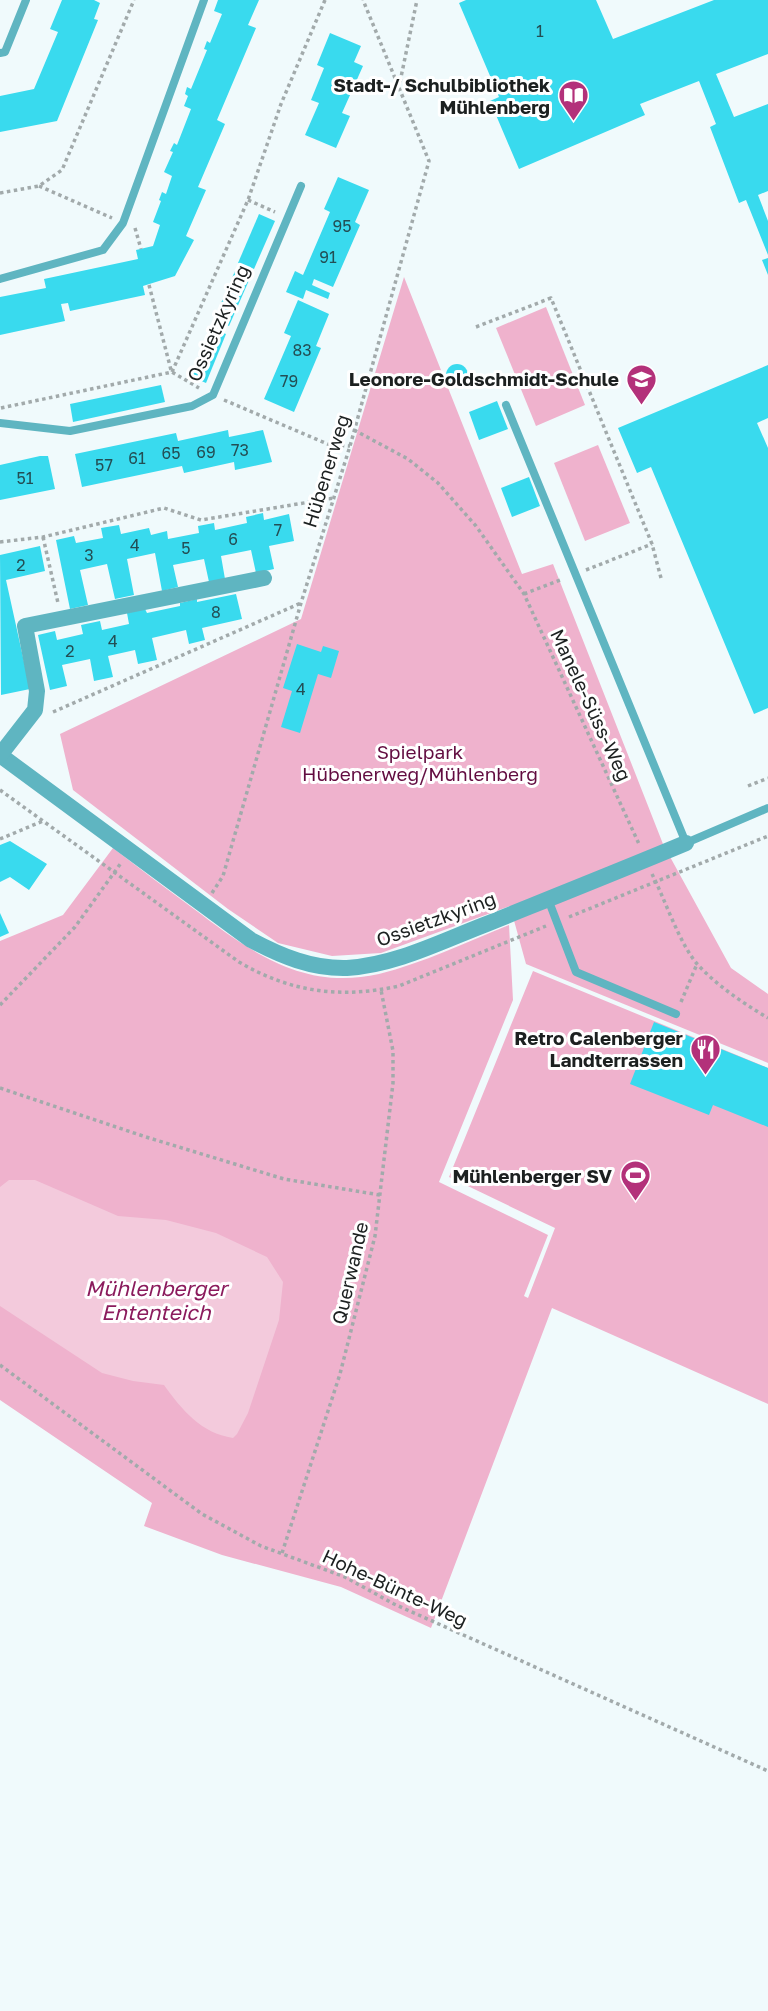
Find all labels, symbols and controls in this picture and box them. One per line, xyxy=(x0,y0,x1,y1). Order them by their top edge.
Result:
house number: 1 xyxy=(536,21,544,41)
place label: Stadt-/ Schulbibliothek Mühlenberg xyxy=(333,73,550,118)
library icon: Stadt-/ Schulbibliothek Mühlenberg xyxy=(556,79,590,123)
house number: 95 xyxy=(333,216,351,236)
house number: 91 xyxy=(319,247,337,267)
street label: Ossietzkyring xyxy=(182,261,254,385)
house number: 83 xyxy=(292,340,312,360)
school or university icon: Leonore-Goldschmidt-Schule xyxy=(625,362,659,406)
place label: Leonore-Goldschmidt-Schule xyxy=(349,367,619,390)
house number: 79 xyxy=(280,371,298,391)
street label: Hübenerweg xyxy=(297,412,354,530)
house number: 73 xyxy=(231,440,249,460)
house number: 69 xyxy=(196,442,216,462)
house number: 65 xyxy=(162,443,180,463)
house number: 61 xyxy=(128,448,146,468)
house number: 57 xyxy=(95,455,113,475)
house number: 51 xyxy=(16,468,34,488)
house number: 7 xyxy=(274,520,282,540)
house number: 6 xyxy=(228,529,238,549)
house number: 4 xyxy=(130,535,140,555)
house number: 5 xyxy=(181,538,191,558)
house number: 3 xyxy=(84,545,94,565)
house number: 2 xyxy=(16,555,26,575)
house number: 8 xyxy=(211,602,221,622)
street label: Manele-Süss-Weg xyxy=(546,625,637,784)
house number: 4 xyxy=(108,631,118,651)
house number: 2 xyxy=(65,641,75,661)
house number: 4 xyxy=(296,679,306,699)
park label: Spielpark Hübenerweg/Mühlenberg xyxy=(302,740,538,785)
street label: Ossietzkyring xyxy=(373,886,499,951)
place label: Retro Calenberger Landterrassen xyxy=(514,1026,684,1071)
restaurant icon: Retro Calenberger Landterrassen xyxy=(689,1032,723,1076)
sports icon: Mühlenberger SV xyxy=(618,1159,652,1203)
place label: Mühlenberger SV xyxy=(452,1164,613,1187)
street label: Querwande xyxy=(327,1219,372,1326)
water label: Mühlenberger Ententeich xyxy=(85,1275,230,1325)
street label: Hohe-Bünte-Weg xyxy=(319,1544,471,1631)

